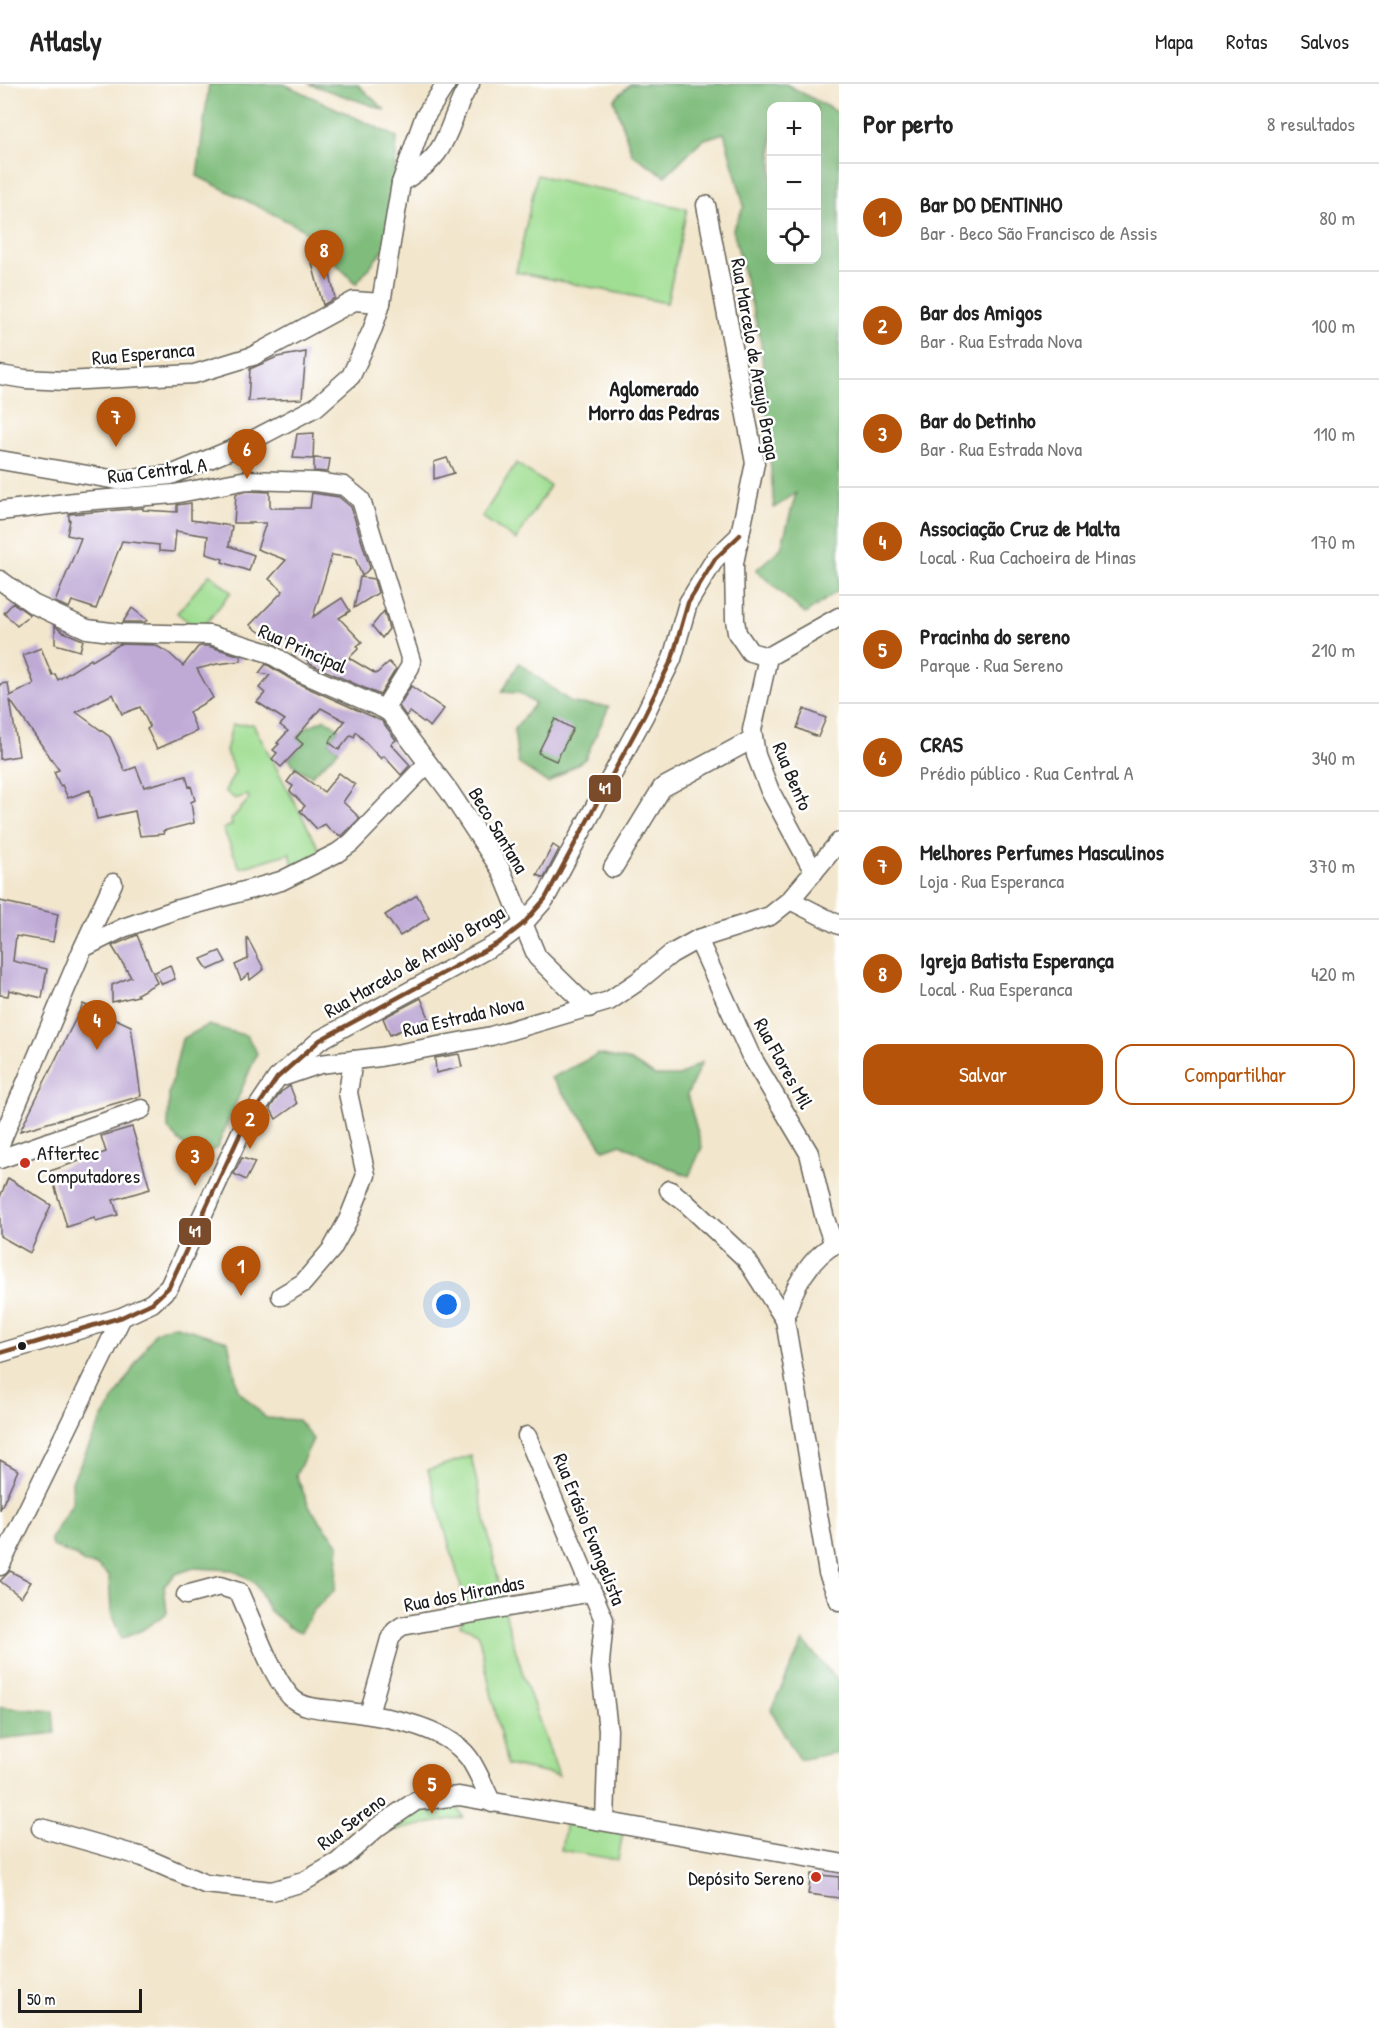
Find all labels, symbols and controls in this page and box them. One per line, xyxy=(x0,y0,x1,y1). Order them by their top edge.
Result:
text: Atlasly xyxy=(30,22,102,60)
text: Mapa xyxy=(1155,27,1193,56)
text: Rotas xyxy=(1226,27,1268,56)
text: Salvos xyxy=(1301,27,1349,56)
map controls xyxy=(767,102,821,264)
button: + xyxy=(767,102,821,156)
text: Por perto xyxy=(863,106,953,141)
text: 8 resultados xyxy=(1267,110,1355,137)
button: − xyxy=(767,156,821,210)
text: Bar DO DENTINHO xyxy=(920,189,1063,219)
text: 1 xyxy=(879,204,886,231)
text: 80 m xyxy=(1319,204,1355,231)
button: locate xyxy=(767,210,821,264)
text: Bar · Beco São Francisco de Assis xyxy=(920,219,1157,246)
pin: 8 xyxy=(304,230,344,280)
street label: Rua Marcelo de Araujo Braga xyxy=(725,256,787,462)
text: Bar dos Amigos xyxy=(920,297,1042,327)
text: 2 xyxy=(878,312,887,339)
text: 100 m xyxy=(1312,312,1355,339)
text: Bar · Rua Estrada Nova xyxy=(920,327,1082,354)
street label: Rua Esperanca xyxy=(91,335,196,371)
district label: Aglomerado Morro das Pedras xyxy=(589,374,719,427)
pin: 7 xyxy=(96,398,136,447)
text: Bar do Detinho xyxy=(920,405,1036,435)
text: 3 xyxy=(878,420,887,447)
text: 110 m xyxy=(1313,420,1355,447)
pin: 6 xyxy=(228,430,266,479)
text: Bar · Rua Estrada Nova xyxy=(920,435,1082,462)
street label: Rua Central A xyxy=(106,451,208,489)
text: Associação Cruz de Malta xyxy=(920,513,1120,543)
text: 4 xyxy=(879,528,886,555)
text: 170 m xyxy=(1311,528,1355,555)
text: Local · Rua Cachoeira de Minas xyxy=(920,543,1136,570)
street label: Rua Principal xyxy=(254,616,352,680)
text: Pracinha do sereno xyxy=(920,621,1070,651)
text: 5 xyxy=(878,636,887,663)
text: 210 m xyxy=(1311,636,1355,663)
text: Parque · Rua Sereno xyxy=(920,651,1063,678)
text: CRAS xyxy=(920,729,963,759)
street label: Rua Bento xyxy=(767,738,819,814)
text: 6 xyxy=(879,744,886,771)
text: 340 m xyxy=(1311,744,1355,771)
text: Prédio público · Rua Central A xyxy=(920,759,1133,786)
line badge: 41 xyxy=(588,774,622,803)
text: 41 xyxy=(599,777,611,799)
street label: Beco Santana xyxy=(463,782,535,878)
text: Melhores Perfumes Masculinos xyxy=(920,837,1164,867)
text: 7 xyxy=(878,852,887,879)
text: 370 m xyxy=(1309,852,1355,879)
text: Loja · Rua Esperanca xyxy=(920,867,1064,894)
street label: Rua Marcelo de Araujo Braga xyxy=(319,898,509,1024)
text: Igreja Batista Esperança xyxy=(920,945,1114,975)
text: 8 xyxy=(878,960,887,987)
text: 420 m xyxy=(1311,960,1355,987)
text: Local · Rua Esperanca xyxy=(920,975,1072,1002)
street label: Rua Estrada Nova xyxy=(400,989,526,1043)
pin: 4 xyxy=(78,1000,116,1050)
street label: Rua Flores Mil xyxy=(748,1013,820,1114)
button: Salvar xyxy=(863,1044,1103,1105)
button: Compartilhar xyxy=(1115,1044,1355,1105)
pin: 2 xyxy=(230,1100,270,1149)
pin: 3 xyxy=(176,1136,214,1186)
place label: Aftertec Computadores xyxy=(37,1139,140,1189)
marker: Aftertec Computadores xyxy=(18,1156,32,1170)
line badge: 41 xyxy=(178,1217,212,1246)
text: 41 xyxy=(189,1220,201,1242)
pin: 1 xyxy=(222,1246,260,1296)
your location xyxy=(432,1290,461,1319)
unlabelled marker xyxy=(16,1340,28,1352)
street label: Rua Erásio Evangelista xyxy=(547,1449,633,1609)
street label: Rua dos Mirandas xyxy=(402,1568,527,1618)
pin: 5 xyxy=(412,1764,452,1814)
street label: Rua Sereno xyxy=(311,1786,391,1856)
place label: Depósito Sereno xyxy=(688,1864,804,1891)
marker: Depósito Sereno xyxy=(809,1870,823,1884)
scale bar xyxy=(18,1986,142,2014)
text: 50 m xyxy=(27,1988,56,2010)

